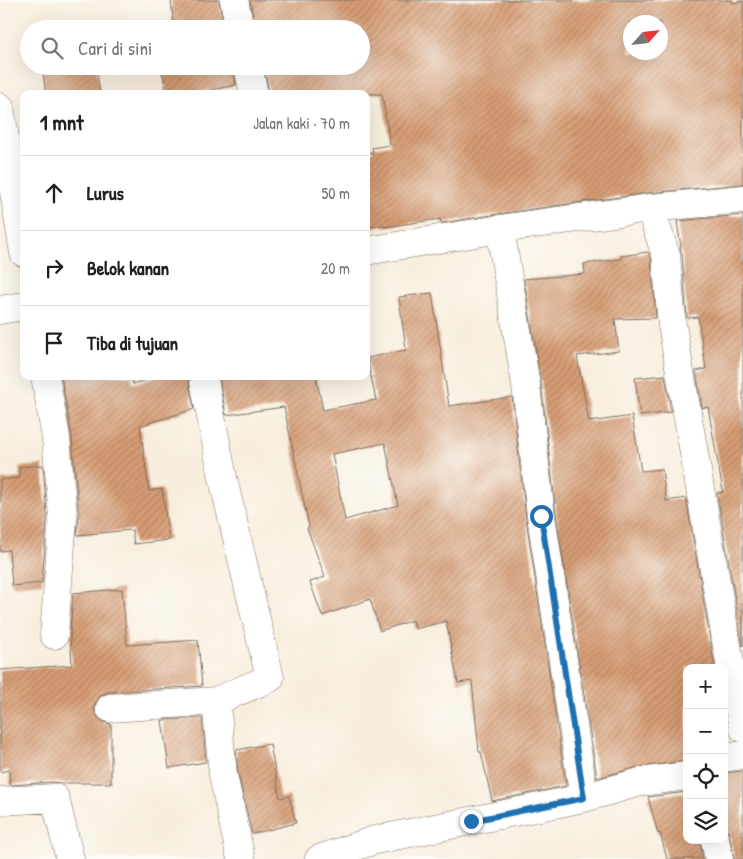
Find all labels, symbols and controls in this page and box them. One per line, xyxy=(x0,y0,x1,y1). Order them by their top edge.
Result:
north arrow xyxy=(623,15,668,60)
search box xyxy=(20,20,370,75)
icon: search xyxy=(38,34,66,62)
text: Cari di sini xyxy=(78,35,152,61)
text: 1 mnt xyxy=(40,108,83,137)
text: Jalan kaki · 70 m xyxy=(253,112,350,134)
icon: ahead xyxy=(40,179,68,207)
text: Lurus xyxy=(87,180,124,206)
text: 50 m xyxy=(322,182,350,204)
icon: right xyxy=(40,254,68,282)
text: Belok kanan xyxy=(87,255,169,281)
text: 20 m xyxy=(321,257,350,279)
icon: arrive xyxy=(40,329,68,357)
text: Tiba di tujuan xyxy=(87,330,178,356)
route start xyxy=(530,505,553,528)
map controls xyxy=(683,664,728,844)
button: + xyxy=(683,664,728,709)
button: − xyxy=(683,709,728,754)
button: locate xyxy=(683,754,728,799)
button: layers xyxy=(683,799,728,844)
route end xyxy=(460,810,483,833)

